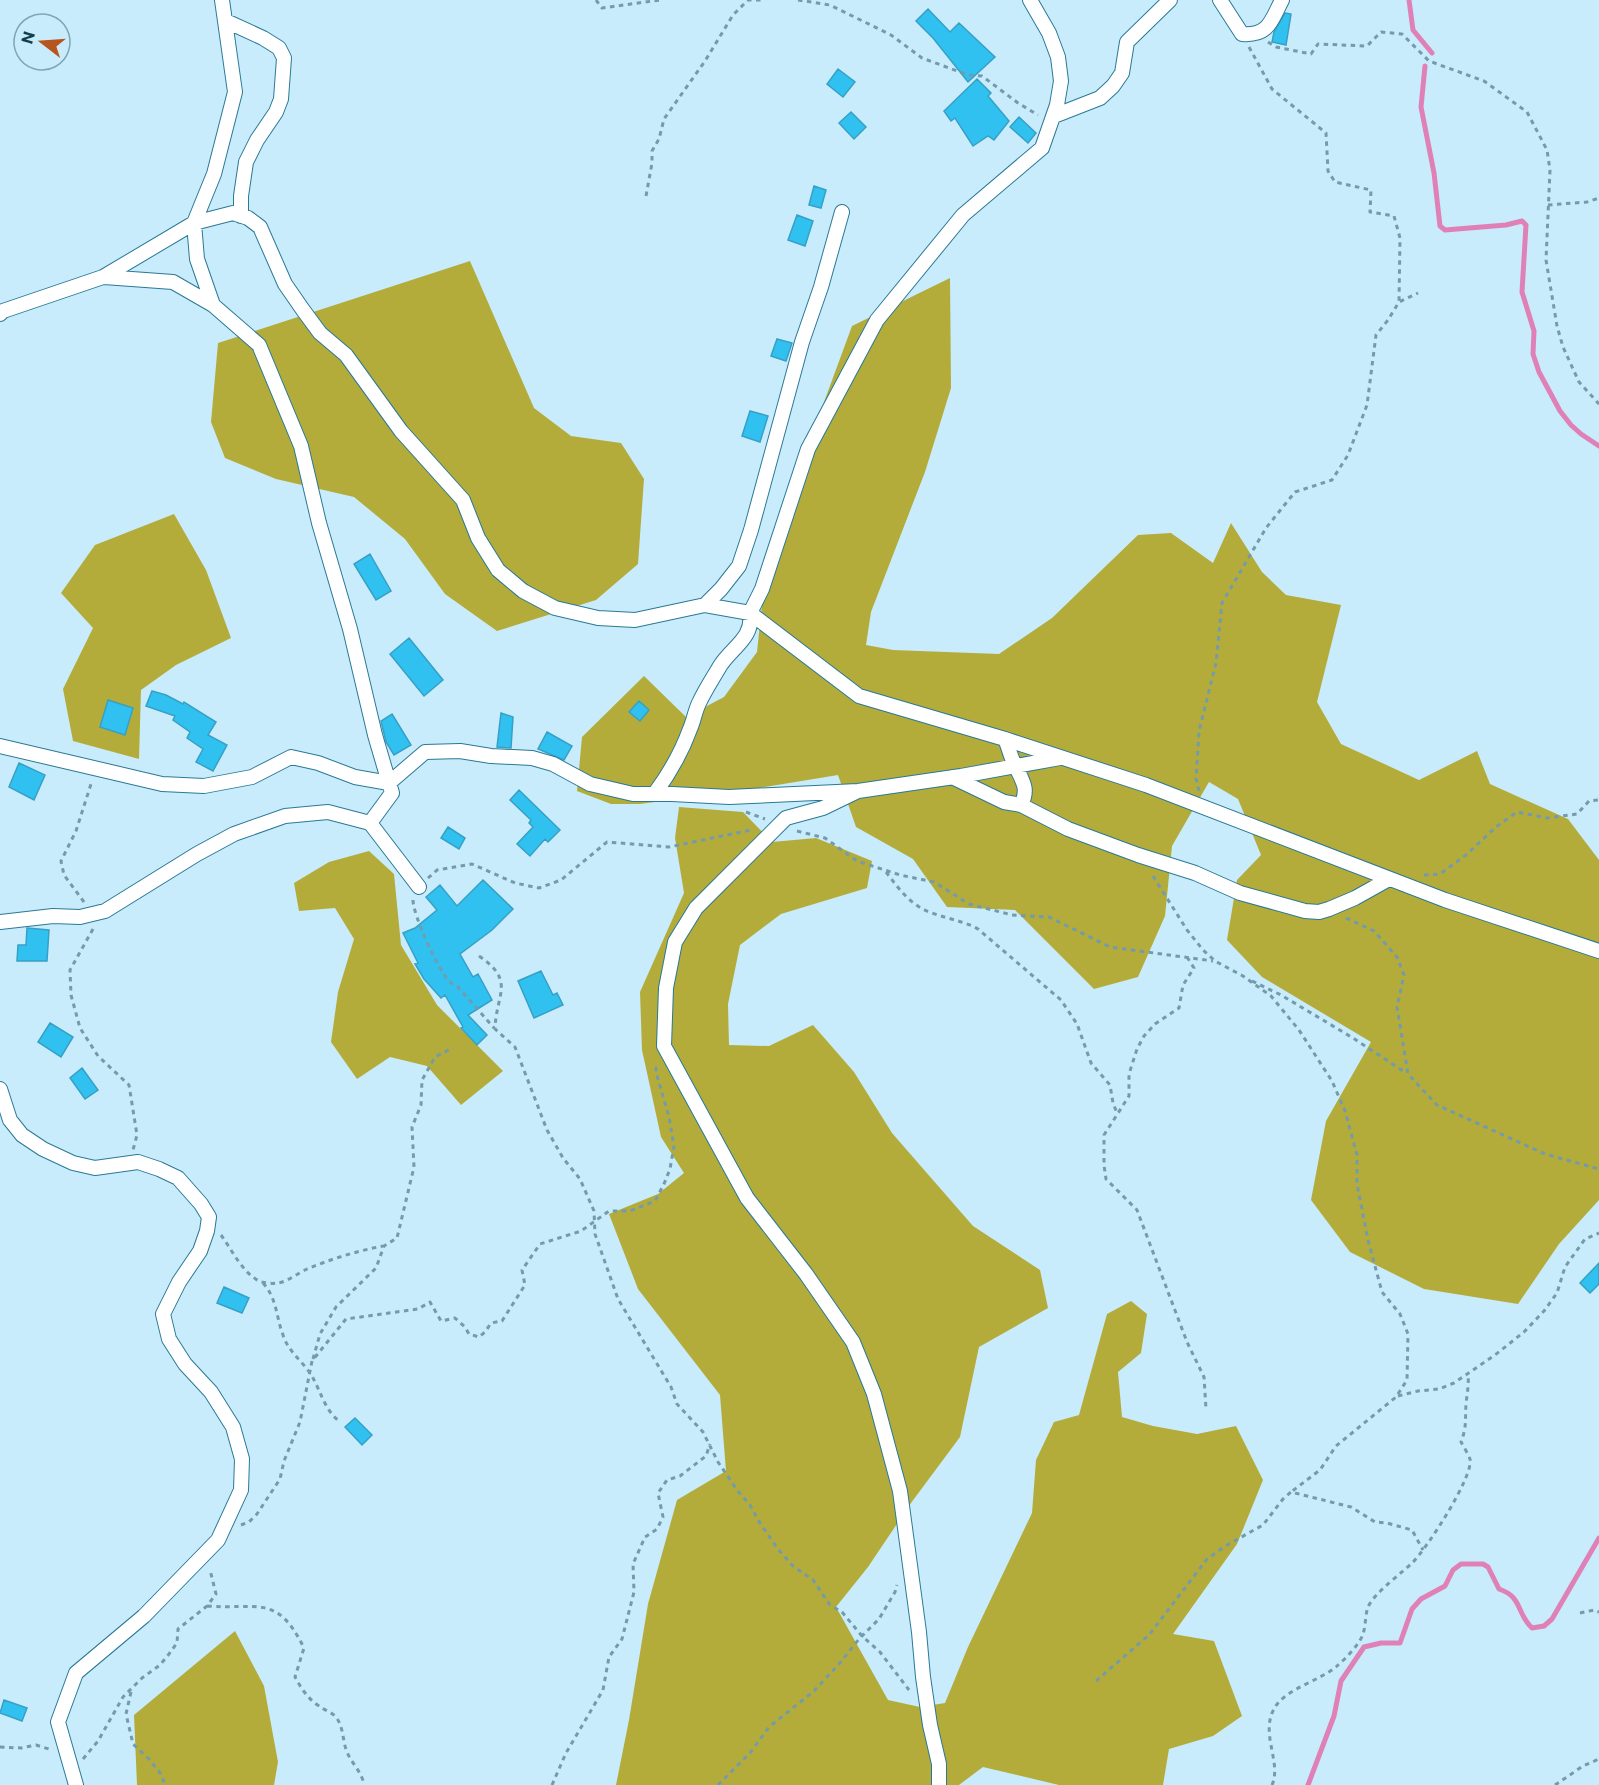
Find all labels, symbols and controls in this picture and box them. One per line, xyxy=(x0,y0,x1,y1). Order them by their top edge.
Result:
north arrow xyxy=(12,12,72,72)
text: N xyxy=(16,29,38,46)

